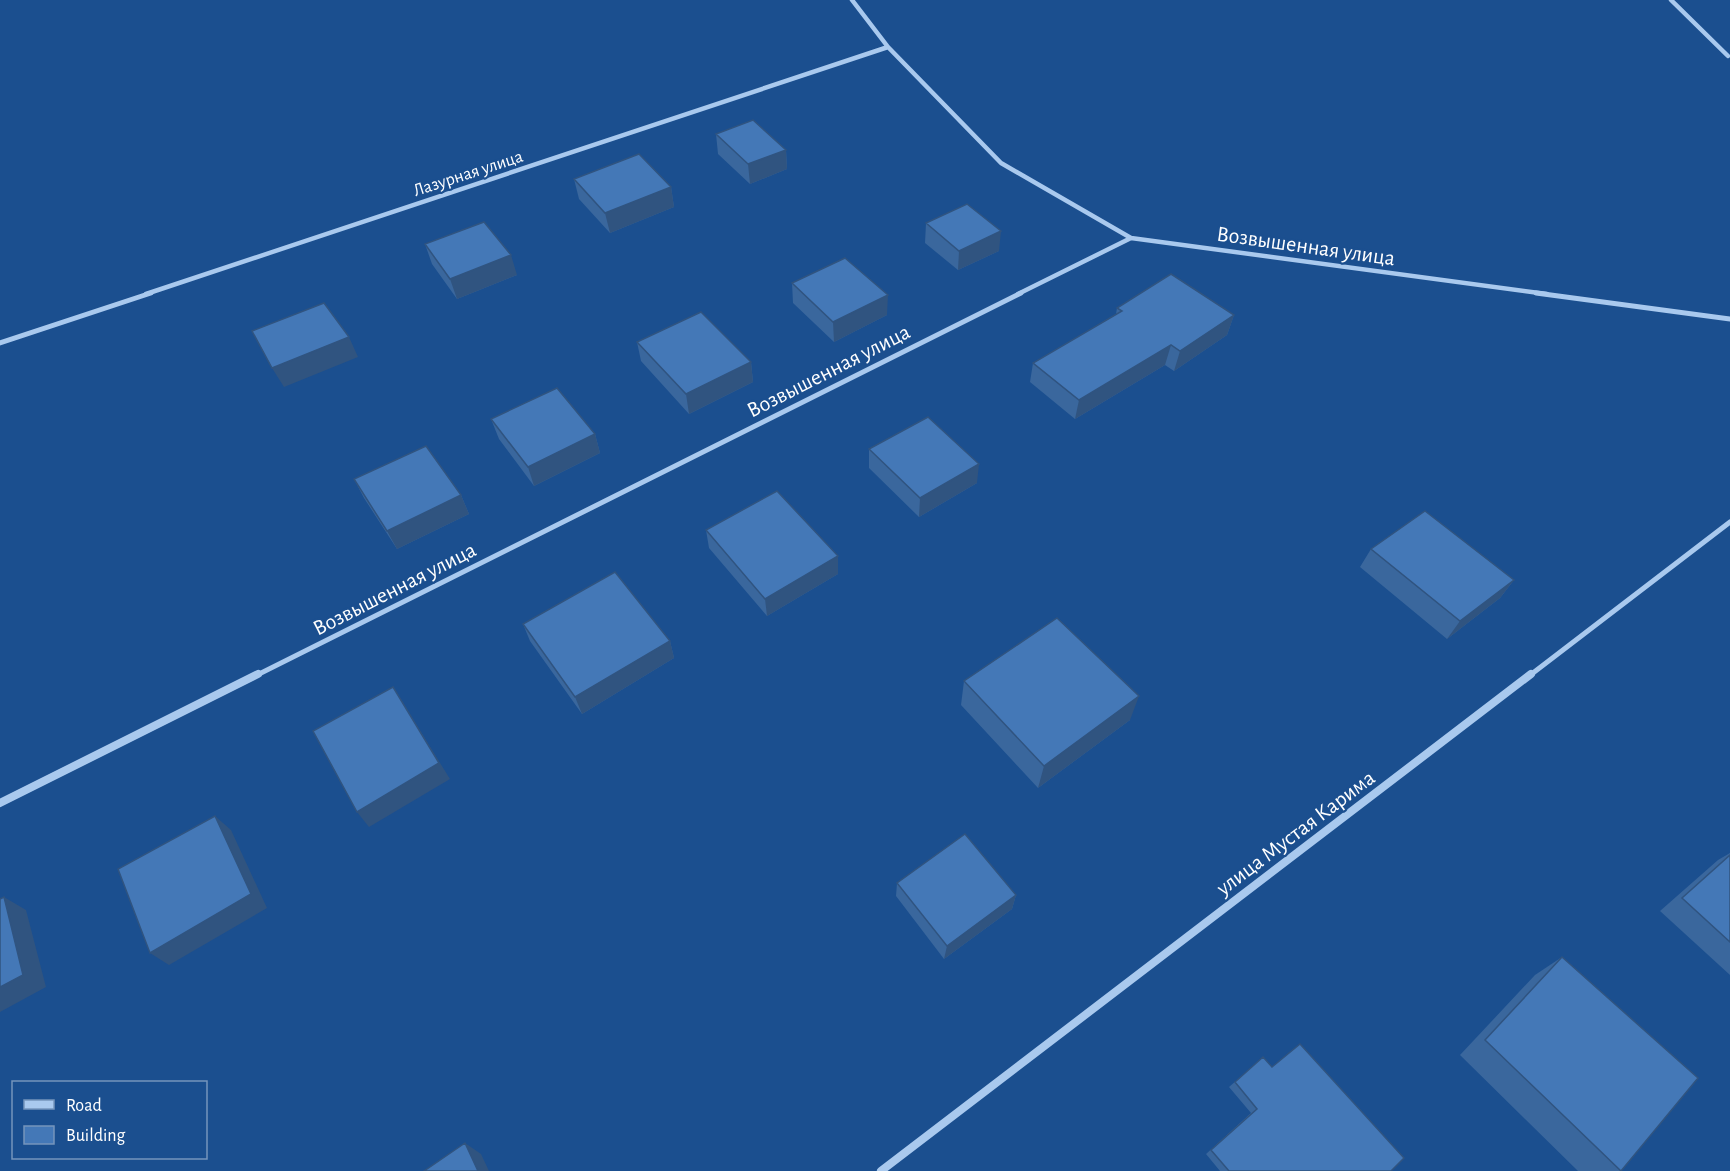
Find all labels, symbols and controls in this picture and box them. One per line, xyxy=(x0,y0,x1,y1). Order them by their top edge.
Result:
street label: Лазурная улица xyxy=(411,148,525,200)
street label: Возвышенная улица xyxy=(1215,223,1396,269)
street label: Возвышенная улица xyxy=(743,320,914,422)
street label: Возвышенная улица xyxy=(309,538,480,640)
street label: улица Мустая Карима xyxy=(1212,766,1379,900)
legend xyxy=(12,1081,207,1159)
text: Road xyxy=(66,1097,102,1115)
text: Building xyxy=(66,1127,126,1145)

